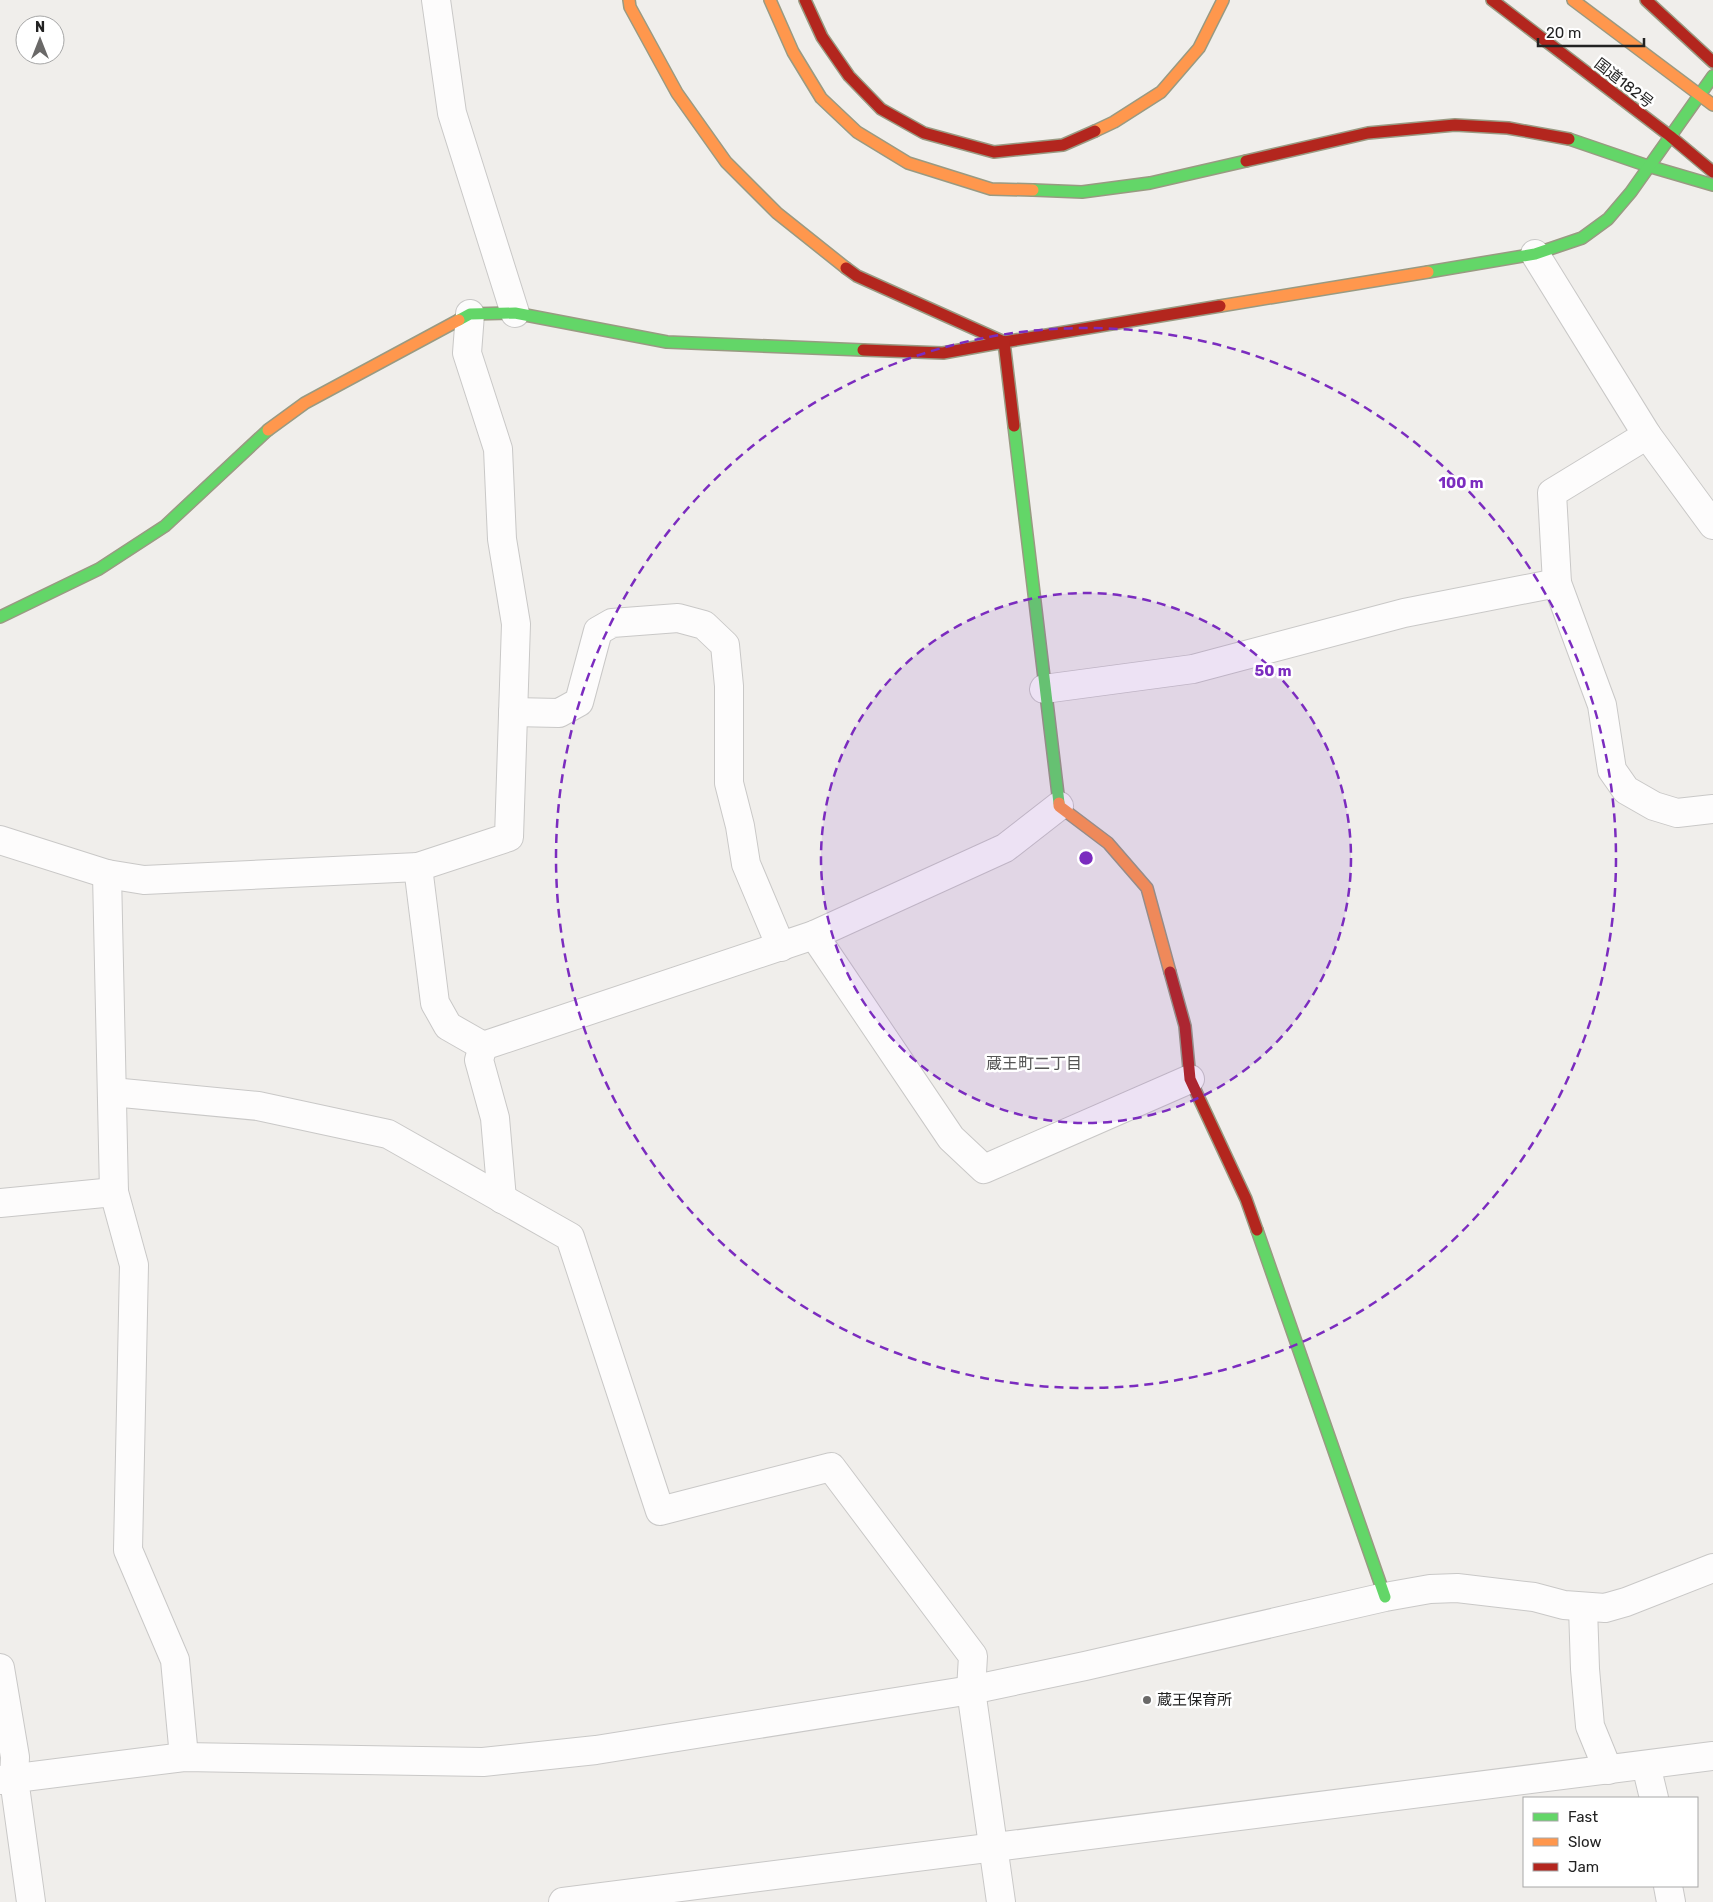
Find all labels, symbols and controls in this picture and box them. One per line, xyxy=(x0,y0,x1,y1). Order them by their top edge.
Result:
north arrow xyxy=(15,15,65,65)
scale bar xyxy=(1538,15,1644,47)
text: N xyxy=(35,19,45,36)
text: 20 m xyxy=(1546,24,1581,42)
street label: 国道182号 xyxy=(1591,54,1657,112)
text: 100 m xyxy=(1439,474,1483,492)
text: 50 m xyxy=(1255,662,1291,680)
centre of rings xyxy=(1077,849,1095,867)
district label: 蔵王町二丁目 xyxy=(986,1054,1082,1073)
place label: 蔵王保育所 xyxy=(1157,1691,1232,1709)
marker: 蔵王保育所 xyxy=(1141,1694,1153,1706)
legend xyxy=(1523,1797,1698,1887)
text: Fast xyxy=(1568,1808,1598,1826)
text: Slow xyxy=(1568,1833,1601,1851)
text: Jam xyxy=(1568,1858,1599,1876)

